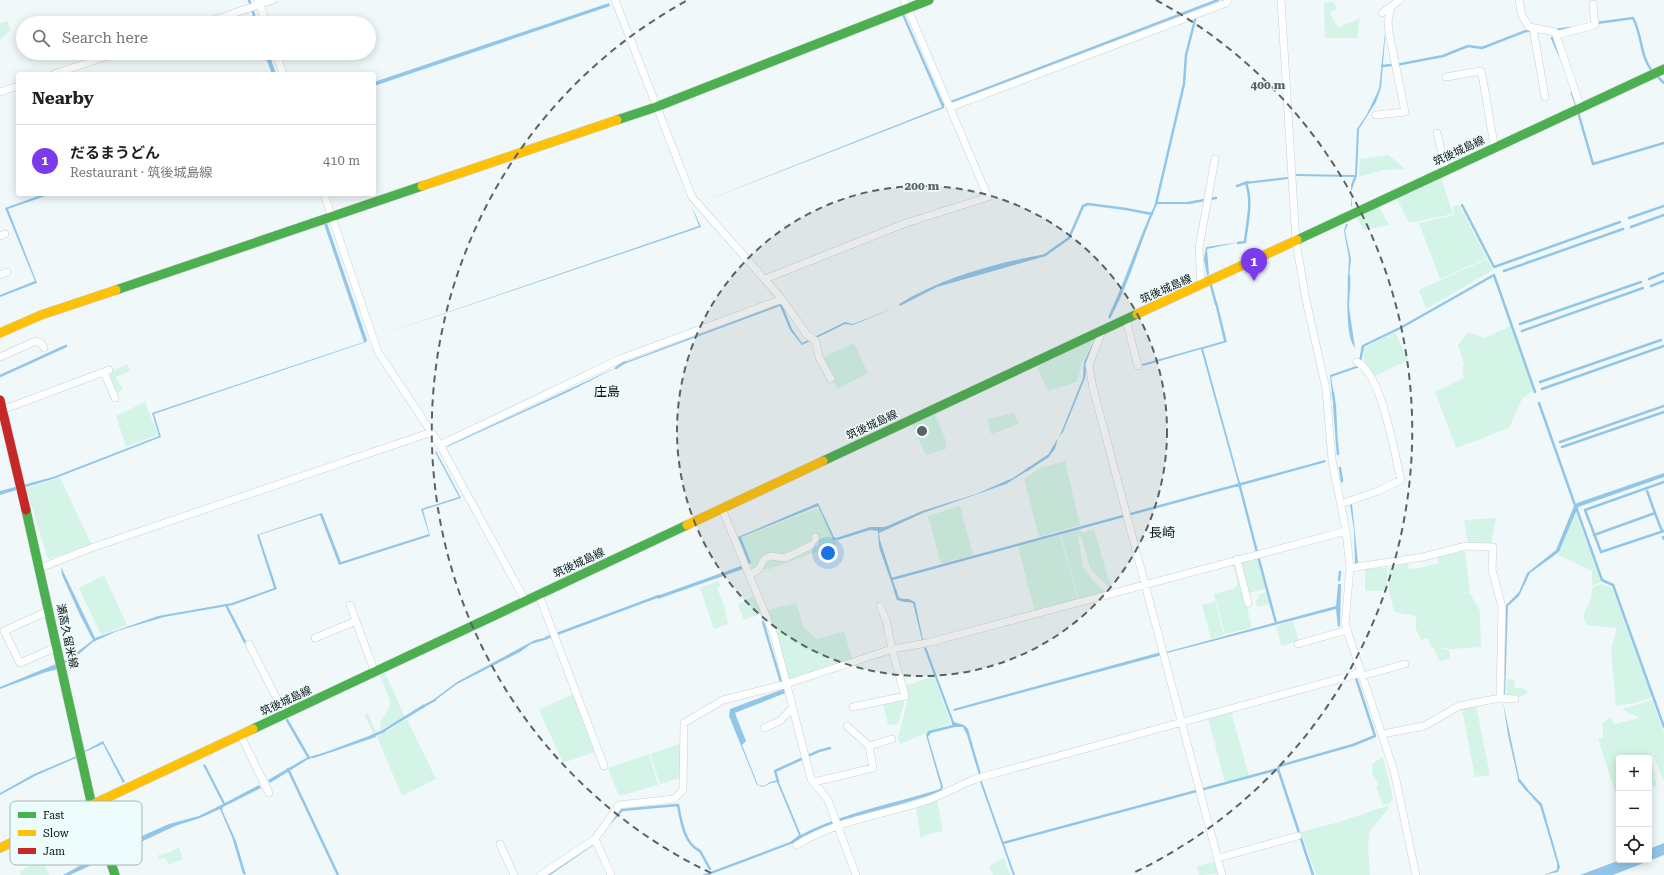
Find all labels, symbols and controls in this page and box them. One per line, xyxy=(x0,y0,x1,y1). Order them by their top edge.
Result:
search box xyxy=(16,16,376,60)
icon: search xyxy=(30,27,52,49)
text: Search here xyxy=(62,29,148,47)
text: 400 m xyxy=(1251,78,1286,92)
text: Nearby xyxy=(32,88,94,108)
street label: 筑後城島線 xyxy=(1431,133,1487,169)
text: だるまうどん xyxy=(70,144,160,162)
text: 1 xyxy=(41,153,49,168)
text: 410 m xyxy=(323,153,360,168)
text: Restaurant · 筑後城島線 xyxy=(70,165,212,180)
text: 200 m xyxy=(905,179,940,193)
pin: 1 xyxy=(1241,248,1267,281)
street label: 筑後城島線 xyxy=(1138,272,1194,306)
district label: 庄島 xyxy=(594,384,620,399)
street label: 筑後城島線 xyxy=(844,407,900,443)
centre of rings xyxy=(915,424,929,438)
district label: 長崎 xyxy=(1149,525,1175,540)
your location xyxy=(818,543,838,563)
street label: 筑後城島線 xyxy=(551,545,607,581)
street label: 瀬高久留米線 xyxy=(54,602,80,670)
street label: 筑後城島線 xyxy=(258,683,314,719)
map controls xyxy=(1616,755,1652,863)
button: + xyxy=(1616,755,1652,791)
button: − xyxy=(1616,791,1652,827)
legend xyxy=(10,801,142,865)
text: Fast xyxy=(43,809,64,822)
text: Slow xyxy=(43,827,70,840)
button: locate xyxy=(1616,827,1652,863)
text: Jam xyxy=(43,845,65,858)

